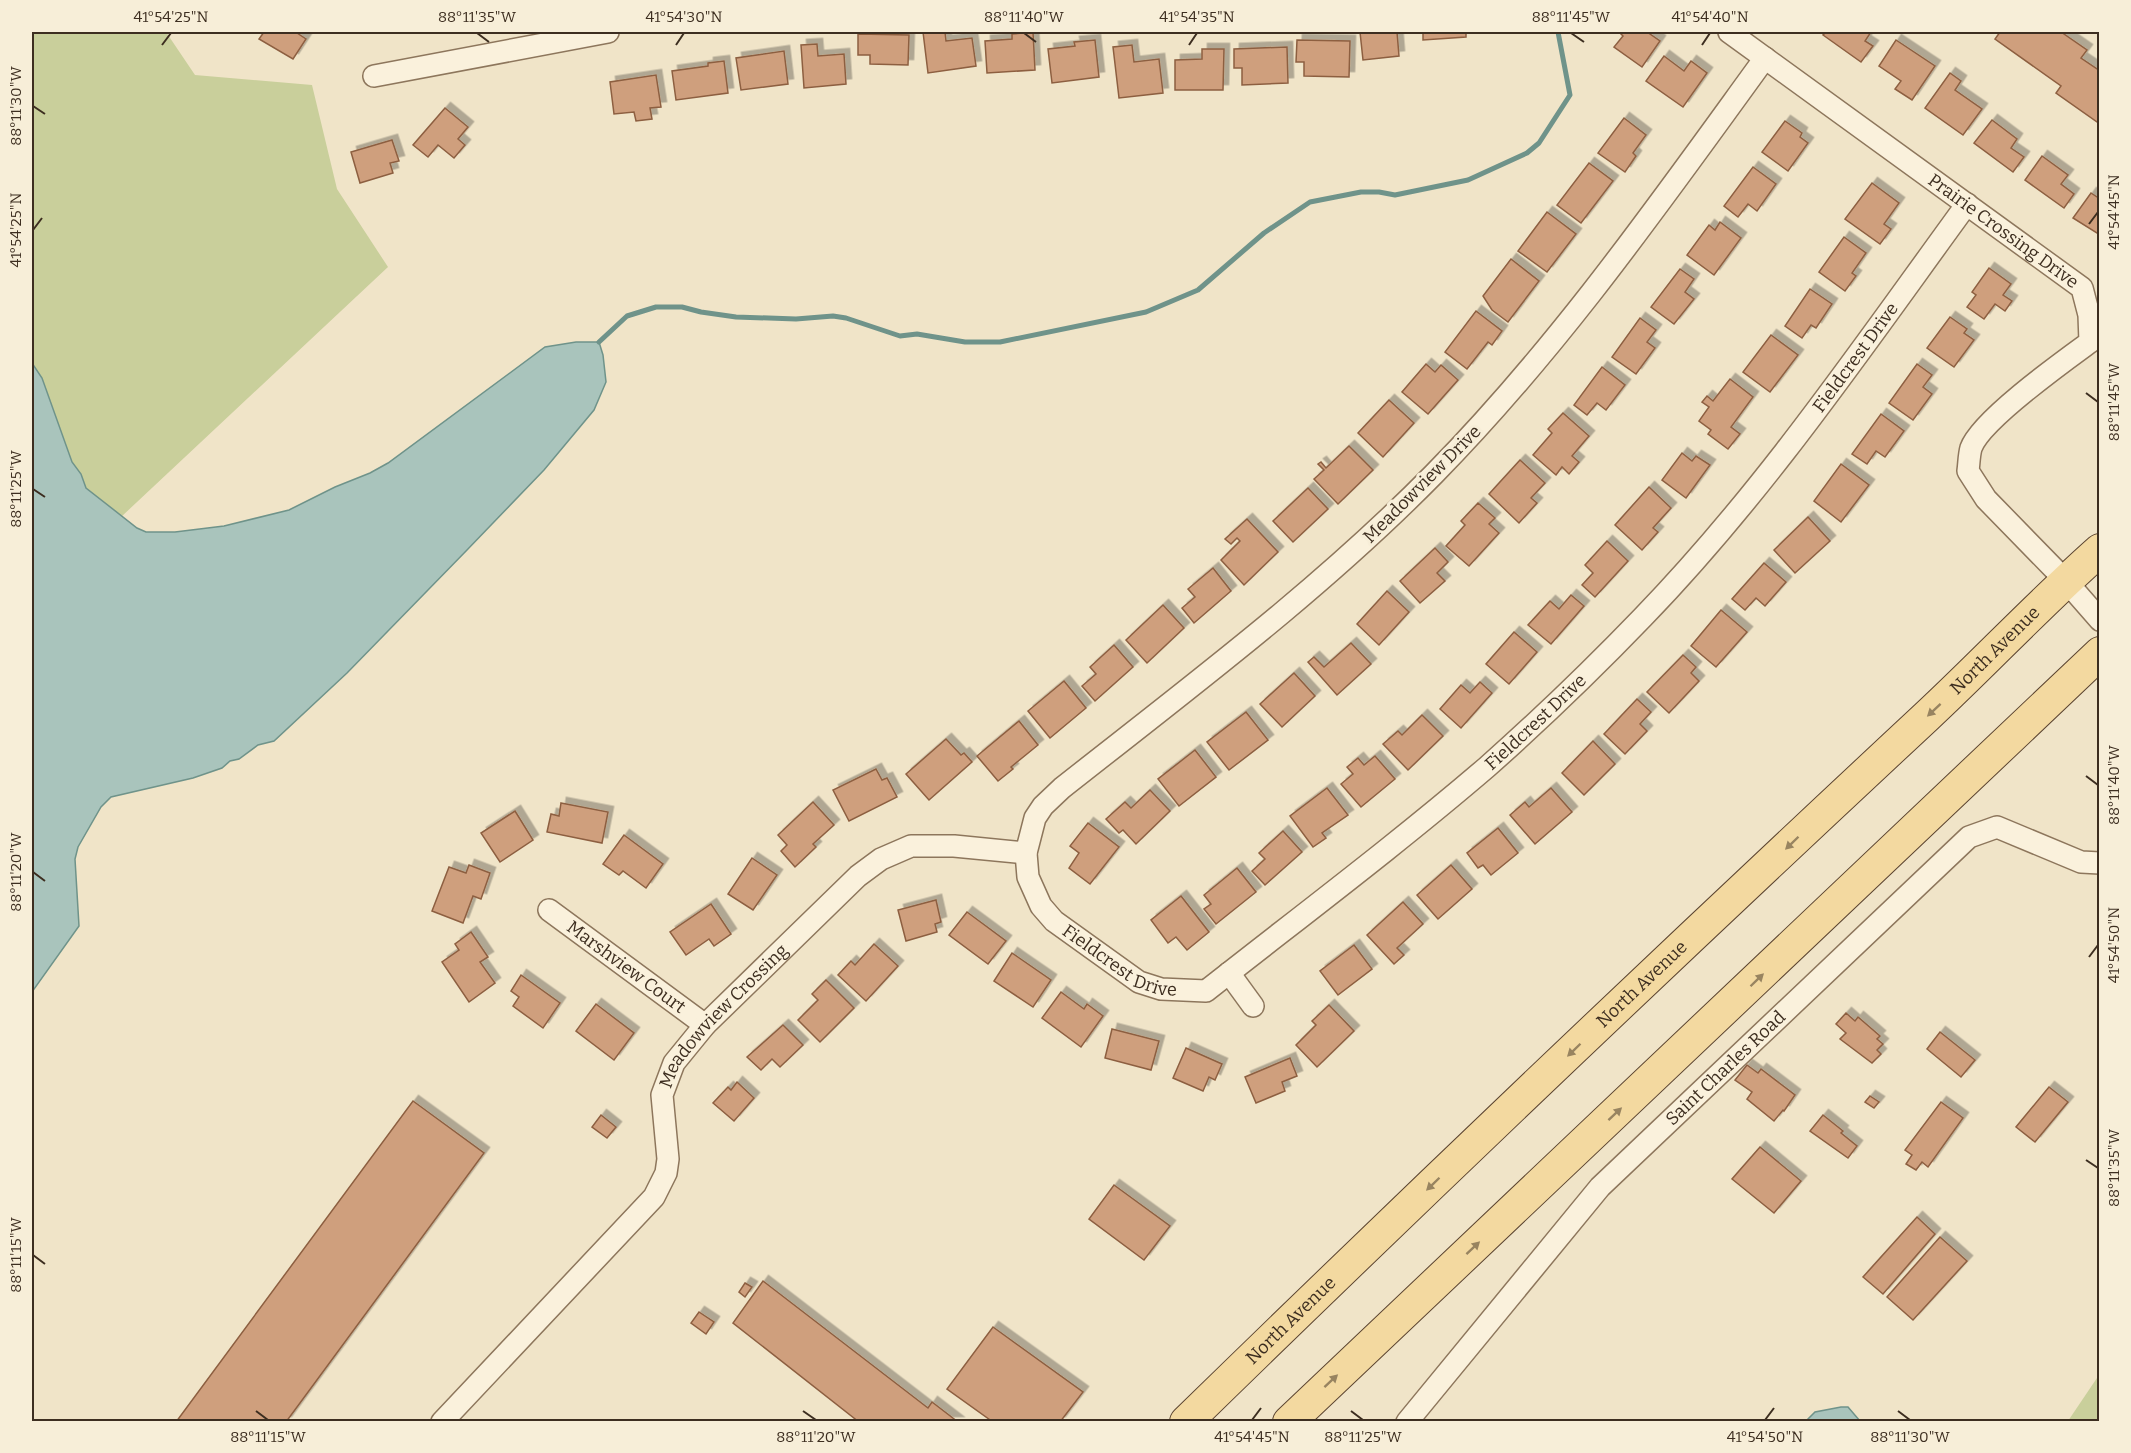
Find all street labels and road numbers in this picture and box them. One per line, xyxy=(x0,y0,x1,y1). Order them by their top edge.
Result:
street label: Prairie Crossing Drive xyxy=(1924,169,2083,293)
street label: Fieldcrest Drive xyxy=(1808,298,1903,417)
street label: Meadowview Drive xyxy=(1359,421,1485,547)
street label: North Avenue xyxy=(1946,601,2044,699)
street label: Fieldcrest Drive xyxy=(1480,670,1591,775)
street label: Marshview Court xyxy=(563,916,690,1018)
street label: Fieldcrest Drive xyxy=(1058,920,1177,1001)
street label: North Avenue xyxy=(1592,936,1692,1032)
street label: Meadowview Crossing xyxy=(655,939,793,1091)
street label: Saint Charles Road xyxy=(1661,1006,1790,1130)
street label: North Avenue xyxy=(1241,1272,1340,1369)

